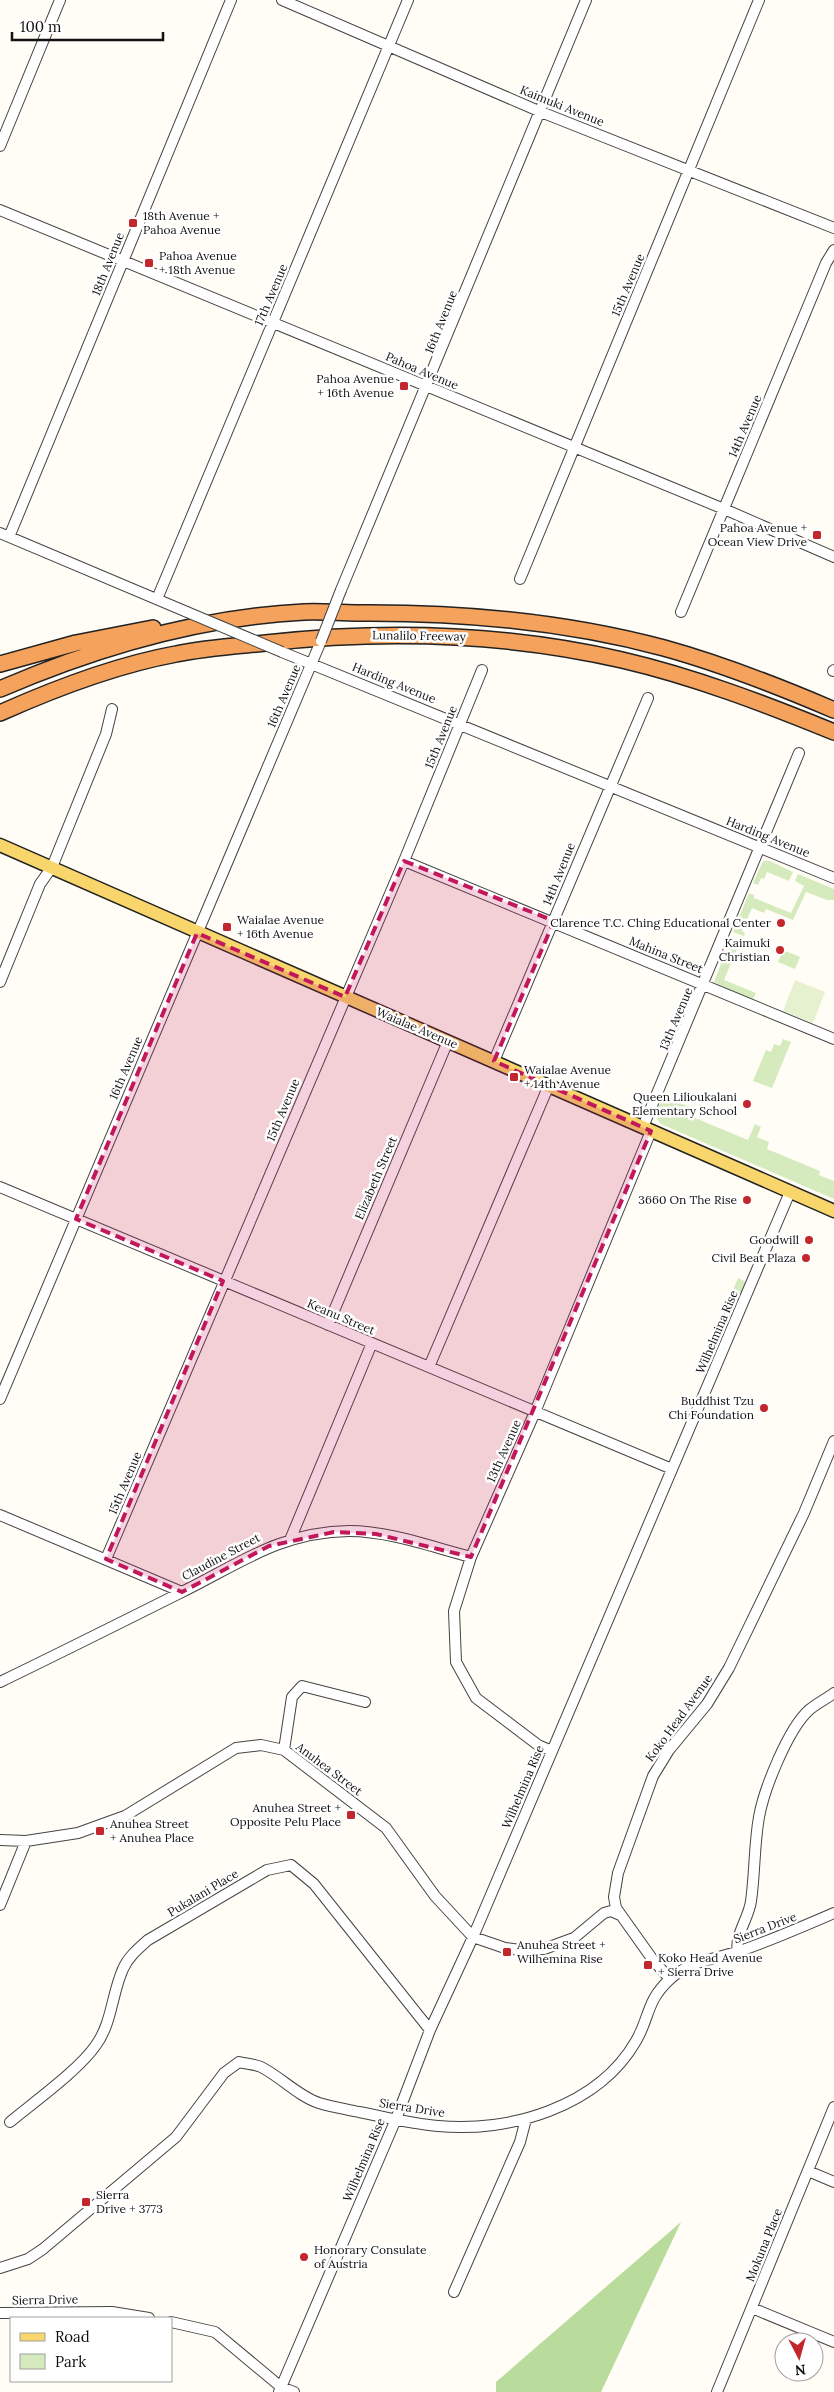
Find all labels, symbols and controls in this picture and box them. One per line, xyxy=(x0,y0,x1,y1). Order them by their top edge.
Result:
scale bar xyxy=(12,10,164,42)
text: 100 m xyxy=(20,17,61,36)
street label: Kaimuki Avenue xyxy=(518,82,607,129)
place label: 18th Avenue + Pahoa Avenue xyxy=(143,208,221,237)
marker: 18th Avenue + Pahoa Avenue xyxy=(127,217,139,229)
street label: 18th Avenue xyxy=(88,230,127,298)
place label: Pahoa Avenue + 18th Avenue xyxy=(159,248,237,277)
street label: 15th Avenue xyxy=(608,251,648,318)
marker: Pahoa Avenue + 18th Avenue xyxy=(143,257,155,269)
street label: 17th Avenue xyxy=(251,261,290,328)
street label: 16th Avenue xyxy=(421,287,460,356)
street label: Pahoa Avenue xyxy=(384,348,461,393)
place label: Pahoa Avenue + 16th Avenue xyxy=(316,371,394,400)
marker: Pahoa Avenue + 16th Avenue xyxy=(398,380,410,392)
street label: 14th Avenue xyxy=(725,392,765,459)
place label: Pahoa Avenue + Ocean View Drive xyxy=(708,520,807,549)
marker: Pahoa Avenue + Ocean View Drive xyxy=(811,529,823,541)
street label: Lunalilo Freeway xyxy=(372,627,467,644)
street label: Harding Avenue xyxy=(350,659,439,706)
street label: 16th Avenue xyxy=(264,662,304,730)
street label: 15th Avenue xyxy=(421,703,460,771)
street label: Harding Avenue xyxy=(724,813,813,860)
street label: 14th Avenue xyxy=(539,840,578,907)
place label: Waialae Avenue + 16th Avenue xyxy=(237,912,325,941)
place label: Clarence T.C. Ching Educational Center xyxy=(550,915,772,930)
marker: Clarence T.C. Ching Educational Center xyxy=(775,917,787,929)
marker: Waialae Avenue + 16th Avenue xyxy=(221,921,233,933)
street label: Mahina Street xyxy=(627,933,706,976)
place label: Kaimuki Christian xyxy=(719,935,770,964)
marker: Kaimuki Christian xyxy=(774,944,786,956)
street label: 13th Avenue xyxy=(656,985,696,1052)
street label: Waialae Avenue xyxy=(374,1004,461,1052)
street label: 16th Avenue xyxy=(106,1034,146,1102)
place label: Waialae Avenue + 14th Avenue xyxy=(524,1062,612,1091)
marker: Waialae Avenue + 14th Avenue xyxy=(508,1071,520,1083)
street label: 15th Avenue xyxy=(263,1076,303,1143)
place label: Queen Lilioukalani Elementary School xyxy=(632,1089,737,1118)
marker: Queen Lilioukalani Elementary School xyxy=(741,1098,753,1110)
street label: Elizabeth Street xyxy=(351,1134,400,1222)
place label: 3660 On The Rise xyxy=(638,1192,737,1207)
marker: 3660 On The Rise xyxy=(741,1194,753,1206)
place label: Goodwill xyxy=(749,1232,799,1247)
marker: Goodwill xyxy=(803,1234,815,1246)
place label: Civil Beat Plaza xyxy=(712,1250,796,1265)
marker: Civil Beat Plaza xyxy=(800,1252,812,1264)
street label: Wilhelmina Rise xyxy=(692,1287,741,1376)
street label: Keanu Street xyxy=(305,1296,378,1338)
place label: Buddhist Tzu Chi Foundation xyxy=(668,1393,754,1422)
marker: Buddhist Tzu Chi Foundation xyxy=(758,1402,770,1414)
street label: 13th Avenue xyxy=(483,1417,524,1484)
street label: 15th Avenue xyxy=(105,1449,145,1516)
street label: Claudine Street xyxy=(179,1529,263,1583)
street label: Koko Head Avenue xyxy=(642,1671,716,1764)
street label: Anuhea Street xyxy=(292,1738,366,1799)
street label: Wilhelmina Rise xyxy=(498,1742,547,1831)
place label: Anuhea Street + Opposite Pelu Place xyxy=(230,1800,341,1829)
marker: Anuhea Street + Opposite Pelu Place xyxy=(345,1809,357,1821)
place label: Anuhea Street + Anuhea Place xyxy=(109,1816,194,1845)
marker: Anuhea Street + Anuhea Place xyxy=(94,1825,106,1837)
street label: Pukalani Place xyxy=(165,1865,241,1920)
street label: Sierra Drive xyxy=(731,1908,799,1946)
place label: Anuhea Street + Wilhemina Rise xyxy=(516,1937,606,1966)
marker: Anuhea Street + Wilhemina Rise xyxy=(501,1946,513,1958)
place label: Koko Head Avenue + Sierra Drive xyxy=(658,1950,763,1979)
marker: Koko Head Avenue + Sierra Drive xyxy=(642,1959,654,1971)
street label: Sierra Drive xyxy=(378,2095,446,2120)
street label: Wilhelmina Rise xyxy=(339,2115,388,2204)
place label: Sierra Drive + 3773 xyxy=(96,2187,163,2216)
marker: Sierra Drive + 3773 xyxy=(80,2196,92,2208)
street label: Mokuna Place xyxy=(742,2206,785,2284)
place label: Honorary Consulate of Austria xyxy=(314,2242,427,2271)
marker: Honorary Consulate of Austria xyxy=(298,2251,310,2263)
street label: Sierra Drive xyxy=(12,2291,79,2308)
legend xyxy=(10,2317,172,2382)
text: Road xyxy=(55,2327,90,2346)
north arrow xyxy=(774,2332,824,2382)
text: Park xyxy=(55,2352,86,2371)
text: N xyxy=(794,2360,807,2379)

